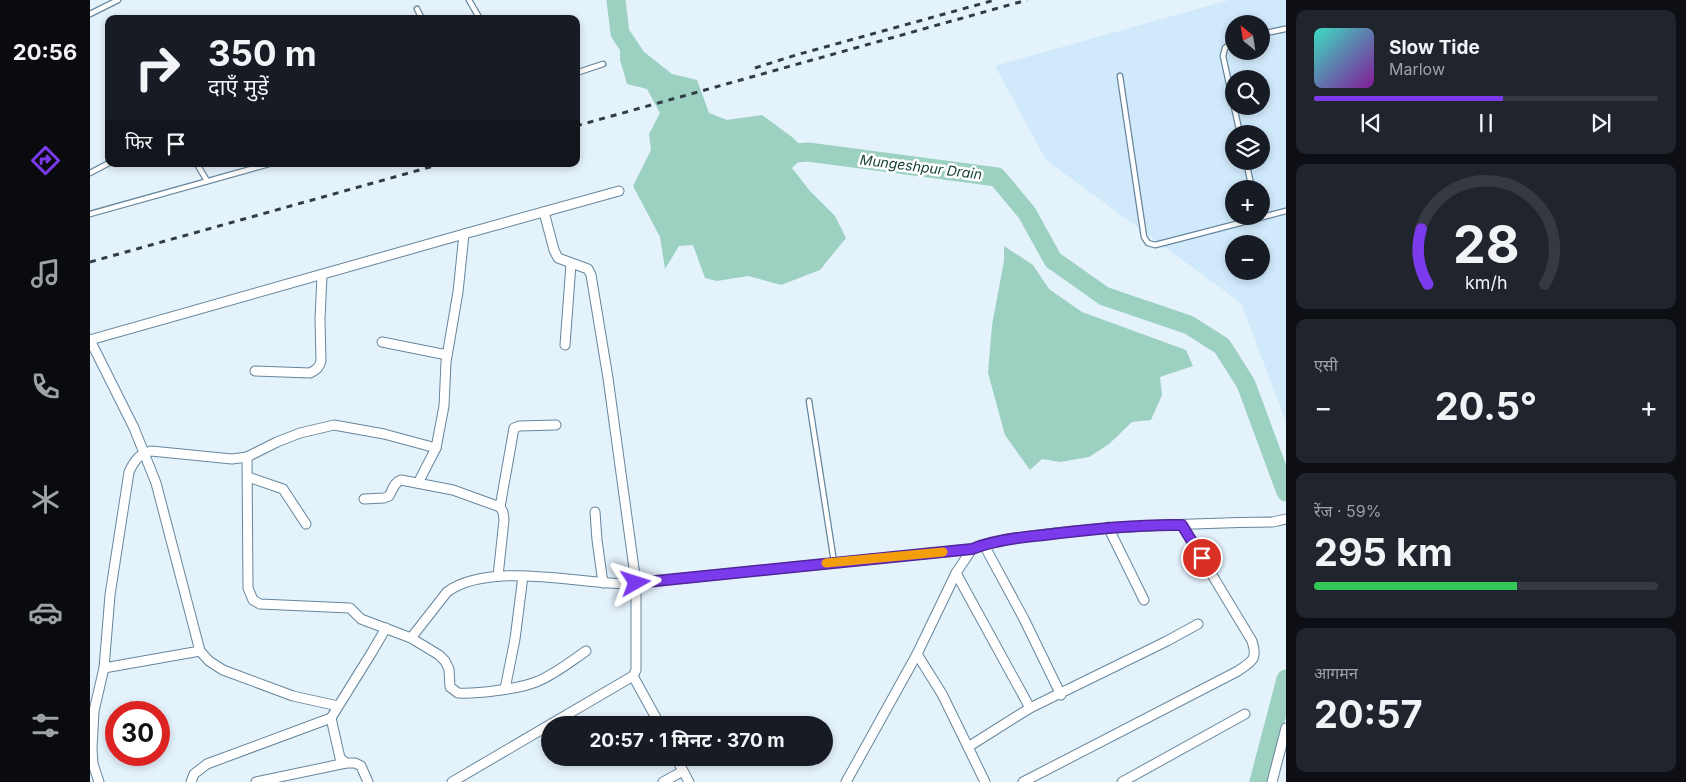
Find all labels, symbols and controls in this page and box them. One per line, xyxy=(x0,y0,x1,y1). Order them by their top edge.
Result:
north arrow xyxy=(1225,15,1270,60)
map controls xyxy=(1225,15,1270,280)
text: 350 m xyxy=(208,32,317,74)
icon: right xyxy=(125,35,190,100)
text: Slow Tide xyxy=(1389,36,1480,59)
text: 20:56 xyxy=(13,39,77,65)
text: Marlow xyxy=(1389,59,1445,79)
button: search xyxy=(1225,70,1270,115)
text: दाएँ मुड़ें xyxy=(208,74,269,100)
icon: previous xyxy=(1357,109,1385,137)
icon: pause xyxy=(1472,109,1500,137)
icon: next xyxy=(1587,109,1615,137)
button: layers xyxy=(1225,125,1270,170)
icon: arrive xyxy=(162,130,190,158)
text: फिर xyxy=(125,131,152,154)
icon: directions xyxy=(28,143,63,178)
water label: Mungeshpur Drain xyxy=(859,151,983,182)
button: + xyxy=(1225,180,1270,225)
text: 28 xyxy=(1453,213,1519,276)
button: − xyxy=(1225,235,1270,280)
icon: music xyxy=(28,256,63,291)
text: km/h xyxy=(1465,272,1507,293)
text: एसी xyxy=(1314,355,1338,375)
icon: phone xyxy=(28,369,63,404)
text: 20.5° xyxy=(1435,383,1537,429)
text: − xyxy=(1314,390,1333,424)
text: + xyxy=(1639,390,1658,424)
icon: climate xyxy=(28,482,63,517)
text: रेंज · 59% xyxy=(1314,501,1381,521)
text: 295 km xyxy=(1314,529,1453,575)
pin xyxy=(1181,537,1223,579)
icon: arrive xyxy=(1188,544,1216,572)
position arrow xyxy=(609,556,661,608)
icon: car xyxy=(28,595,63,630)
text: आगमन xyxy=(1314,663,1358,683)
text: 20:57 xyxy=(1314,691,1423,737)
speed limit sign: 30 xyxy=(105,701,170,766)
icon: filters xyxy=(28,708,63,743)
text: 20:57 · 1 मिनट · 370 m xyxy=(589,729,785,752)

